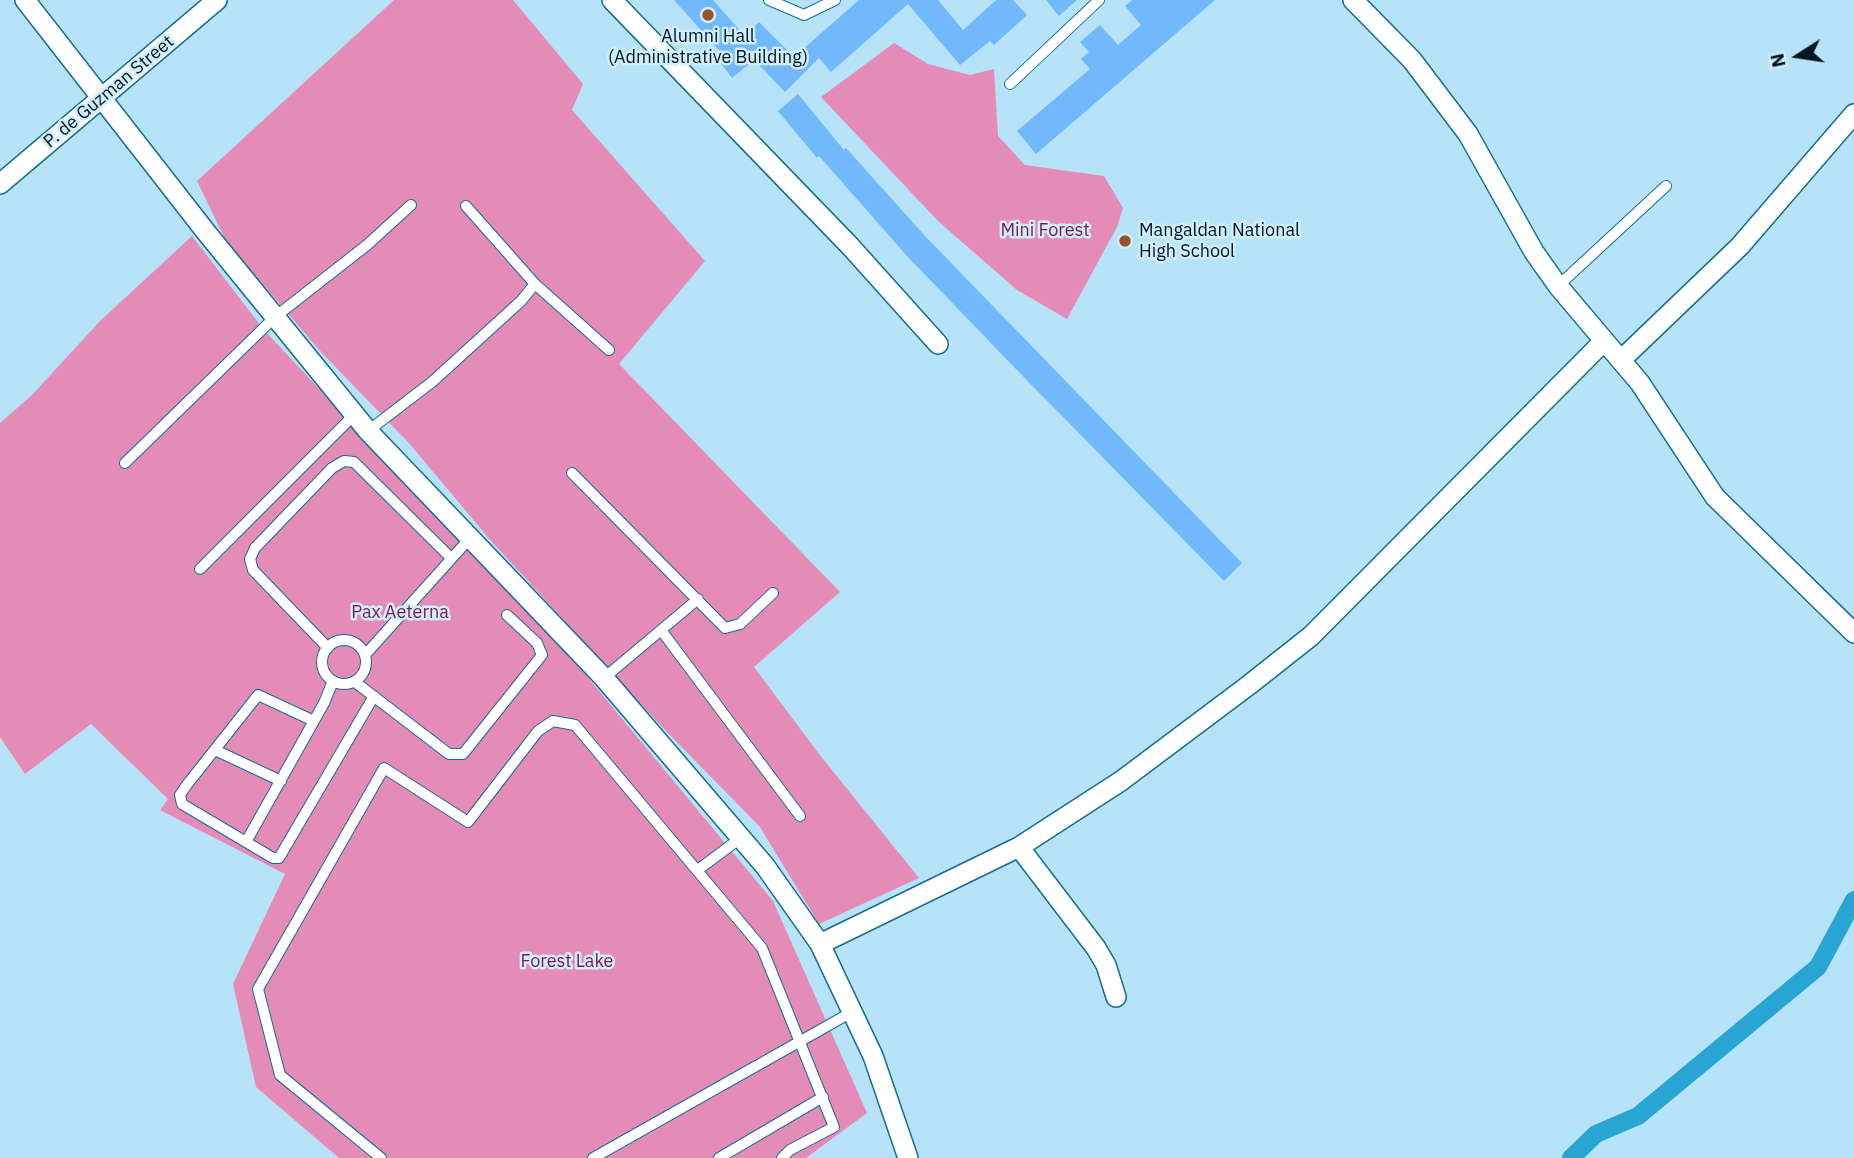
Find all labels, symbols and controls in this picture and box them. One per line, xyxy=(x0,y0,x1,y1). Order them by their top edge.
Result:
marker: Alumni Hall (Administrative Building) xyxy=(700,7,716,23)
north arrow xyxy=(1763,21,1833,91)
place label: Alumni Hall (Administrative Building) xyxy=(608,26,808,68)
street label: P. de Guzman Street xyxy=(40,31,178,153)
text: N xyxy=(1764,51,1791,70)
park label: Mini Forest xyxy=(1000,220,1090,242)
place label: Mangaldan National High School xyxy=(1139,220,1300,262)
marker: Mangaldan National High School xyxy=(1117,233,1133,249)
park label: Pax Aeterna xyxy=(351,602,449,624)
park label: Forest Lake xyxy=(521,951,613,973)

